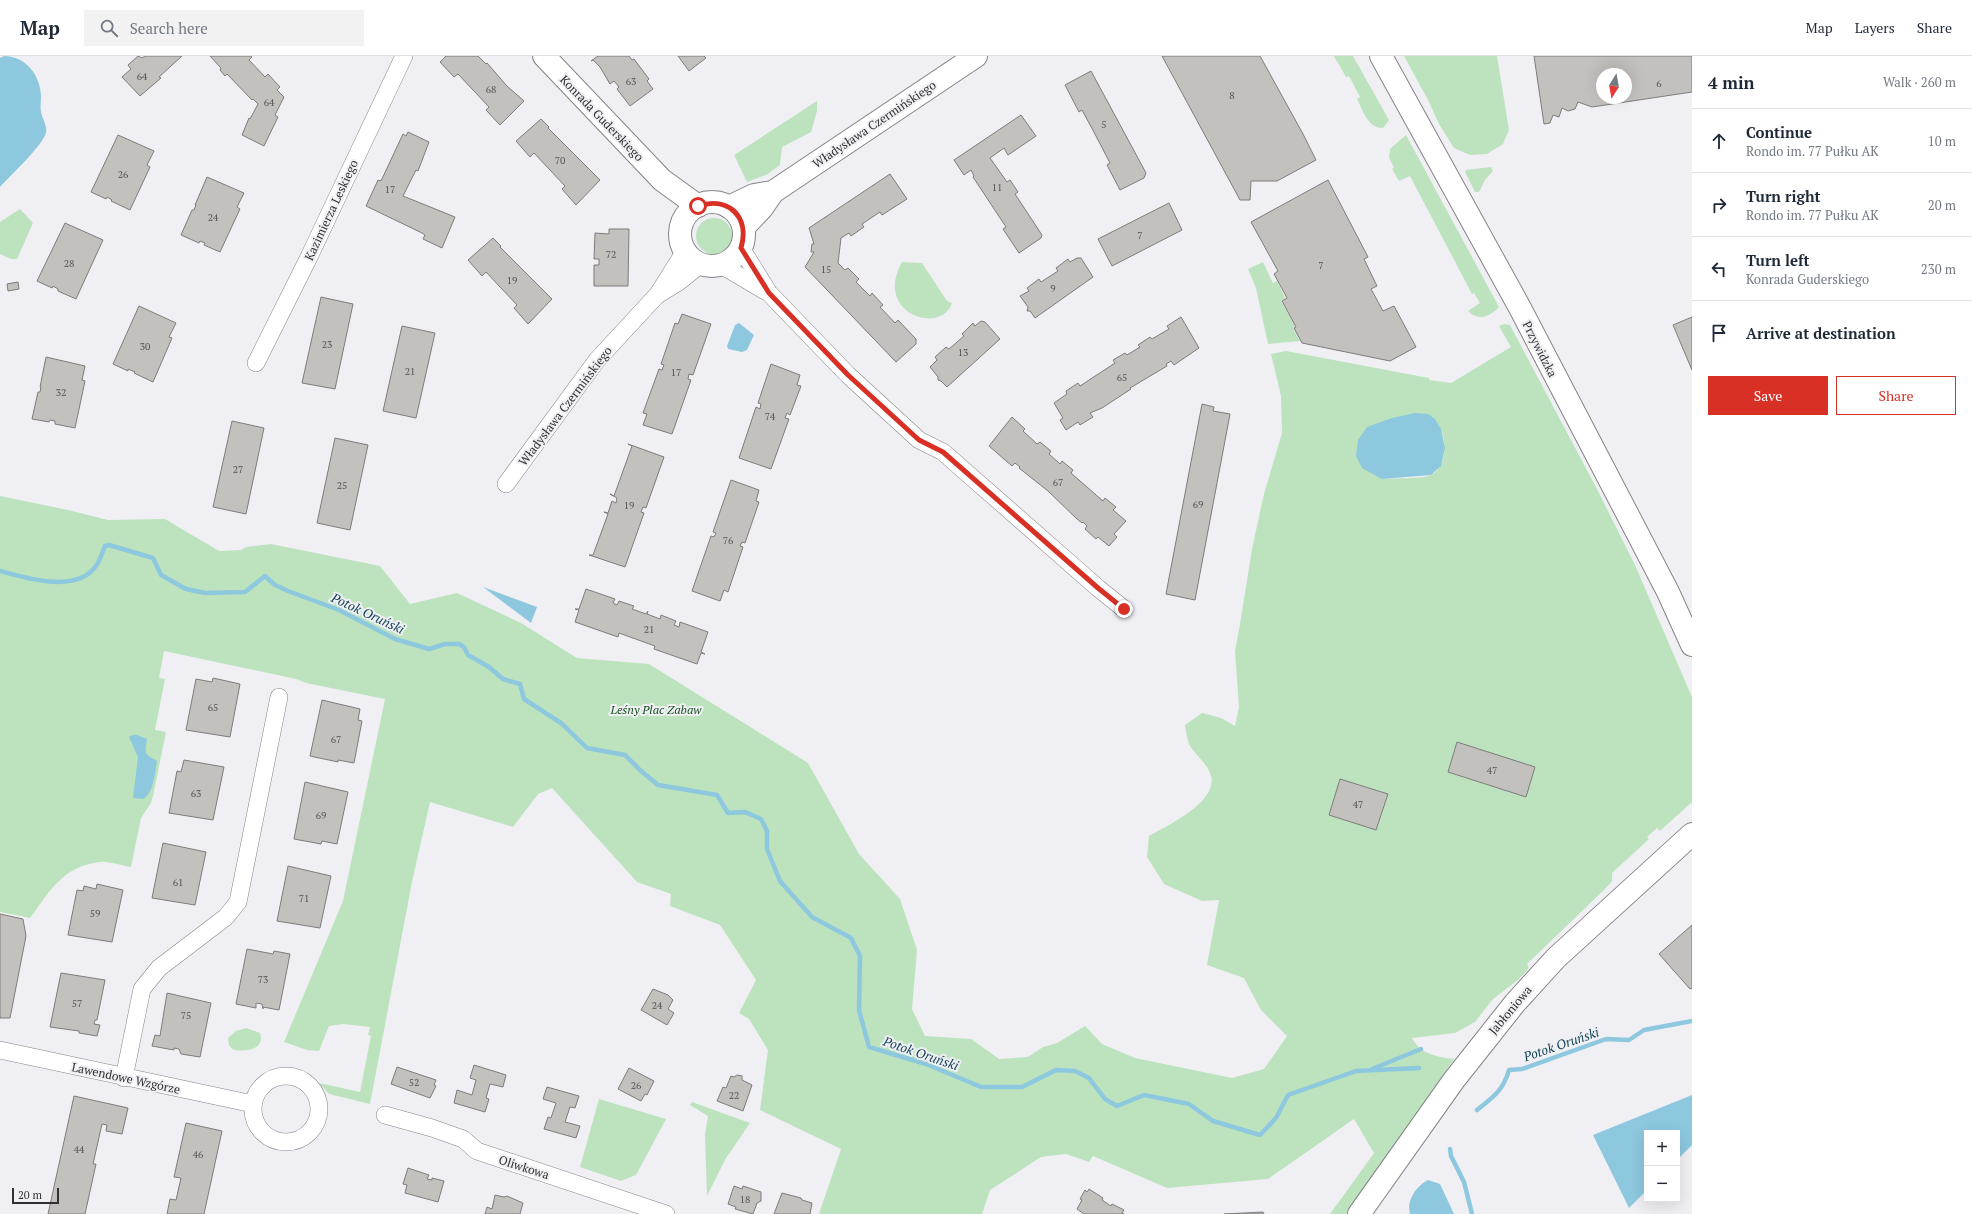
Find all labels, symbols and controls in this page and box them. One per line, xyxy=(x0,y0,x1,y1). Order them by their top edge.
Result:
search box xyxy=(84,10,364,46)
text: Map xyxy=(20,15,60,40)
icon: search xyxy=(98,17,120,39)
text: Search here xyxy=(130,18,208,38)
text: Map xyxy=(1806,18,1833,37)
text: Layers xyxy=(1855,18,1895,37)
text: Share xyxy=(1917,18,1952,37)
north arrow xyxy=(1596,68,1632,104)
house number: 64 xyxy=(137,70,148,83)
text: 4 min xyxy=(1708,71,1755,94)
street label: Konrada Guderskiego xyxy=(557,72,647,164)
text: Walk · 260 m xyxy=(1883,73,1956,91)
house number: 63 xyxy=(626,75,636,88)
street label: Władysława Czermińskiego xyxy=(809,77,939,171)
house number: 6 xyxy=(1656,77,1662,90)
house number: 68 xyxy=(486,83,496,96)
house number: 8 xyxy=(1229,89,1235,102)
house number: 64 xyxy=(264,96,275,109)
house number: 5 xyxy=(1101,118,1107,131)
text: Continue xyxy=(1746,122,1812,142)
icon: ahead xyxy=(1708,130,1730,152)
text: 10 m xyxy=(1928,132,1956,150)
text: Rondo im. 77 Pułku AK xyxy=(1746,142,1879,160)
house number: 70 xyxy=(555,154,565,167)
street label: Kazimierza Leskiego xyxy=(301,157,361,263)
house number: 26 xyxy=(118,168,129,181)
house number: 11 xyxy=(992,181,1002,194)
house number: 17 xyxy=(385,183,395,196)
text: Turn right xyxy=(1746,186,1821,206)
icon: right xyxy=(1708,194,1730,216)
text: 20 m xyxy=(1928,196,1956,214)
route start xyxy=(689,197,707,215)
text: Rondo im. 77 Pułku AK xyxy=(1746,206,1879,224)
house number: 24 xyxy=(208,211,219,224)
house number: 7 xyxy=(1137,229,1143,242)
house number: 72 xyxy=(606,248,616,261)
text: Turn left xyxy=(1746,250,1810,270)
house number: 28 xyxy=(64,257,74,270)
icon: left xyxy=(1708,258,1730,280)
house number: 7 xyxy=(1318,259,1324,272)
text: 230 m xyxy=(1921,260,1956,278)
house number: 15 xyxy=(821,263,831,276)
text: Konrada Guderskiego xyxy=(1746,270,1869,288)
house number: 19 xyxy=(507,274,517,287)
house number: 9 xyxy=(1050,282,1056,295)
street label: Przywidzka xyxy=(1519,318,1561,380)
icon: arrive xyxy=(1708,322,1730,344)
text: Arrive at destination xyxy=(1746,323,1896,343)
house number: 23 xyxy=(322,338,332,351)
house number: 30 xyxy=(140,340,150,353)
street label: Władysława Czermińskiego xyxy=(515,343,615,469)
house number: 13 xyxy=(958,346,968,359)
house number: 21 xyxy=(405,365,415,378)
house number: 17 xyxy=(671,366,681,379)
house number: 65 xyxy=(1117,371,1127,384)
button: Save xyxy=(1708,376,1828,415)
button: Share xyxy=(1836,376,1956,415)
house number: 32 xyxy=(56,386,66,399)
house number: 74 xyxy=(765,410,776,423)
house number: 27 xyxy=(233,463,243,476)
house number: 67 xyxy=(1053,476,1063,489)
house number: 25 xyxy=(337,479,347,492)
house number: 69 xyxy=(1193,498,1203,511)
house number: 19 xyxy=(624,499,634,512)
house number: 76 xyxy=(723,534,734,547)
water label: Potok Oruński xyxy=(328,588,408,638)
route end xyxy=(1115,600,1133,618)
house number: 21 xyxy=(644,623,654,636)
house number: 65 xyxy=(208,701,218,714)
park label: Leśny Plac Zabaw xyxy=(609,702,702,717)
house number: 67 xyxy=(331,733,341,746)
house number: 47 xyxy=(1487,764,1497,777)
house number: 63 xyxy=(191,787,201,800)
house number: 47 xyxy=(1353,798,1363,811)
house number: 69 xyxy=(316,809,326,822)
house number: 61 xyxy=(173,876,183,889)
house number: 71 xyxy=(299,892,309,905)
house number: 59 xyxy=(90,907,100,920)
house number: 73 xyxy=(258,973,268,986)
street label: Jabłoniowa xyxy=(1485,982,1535,1038)
house number: 57 xyxy=(72,997,82,1010)
house number: 24 xyxy=(652,999,663,1012)
house number: 75 xyxy=(181,1009,191,1022)
water label: Potok Oruński xyxy=(1520,1023,1602,1066)
water label: Potok Oruński xyxy=(880,1031,962,1074)
street label: Lawendowe Wzgórze xyxy=(70,1059,182,1097)
house number: 52 xyxy=(409,1076,419,1089)
house number: 26 xyxy=(631,1079,642,1092)
house number: 22 xyxy=(729,1089,739,1102)
map controls xyxy=(1644,1130,1680,1202)
button: + xyxy=(1644,1130,1680,1166)
house number: 44 xyxy=(74,1143,85,1156)
house number: 46 xyxy=(193,1148,204,1161)
street label: Oliwkowa xyxy=(497,1152,551,1182)
button: − xyxy=(1644,1166,1680,1202)
scale bar xyxy=(12,1186,59,1205)
text: 20 m xyxy=(18,1188,42,1202)
house number: 18 xyxy=(740,1193,750,1206)

